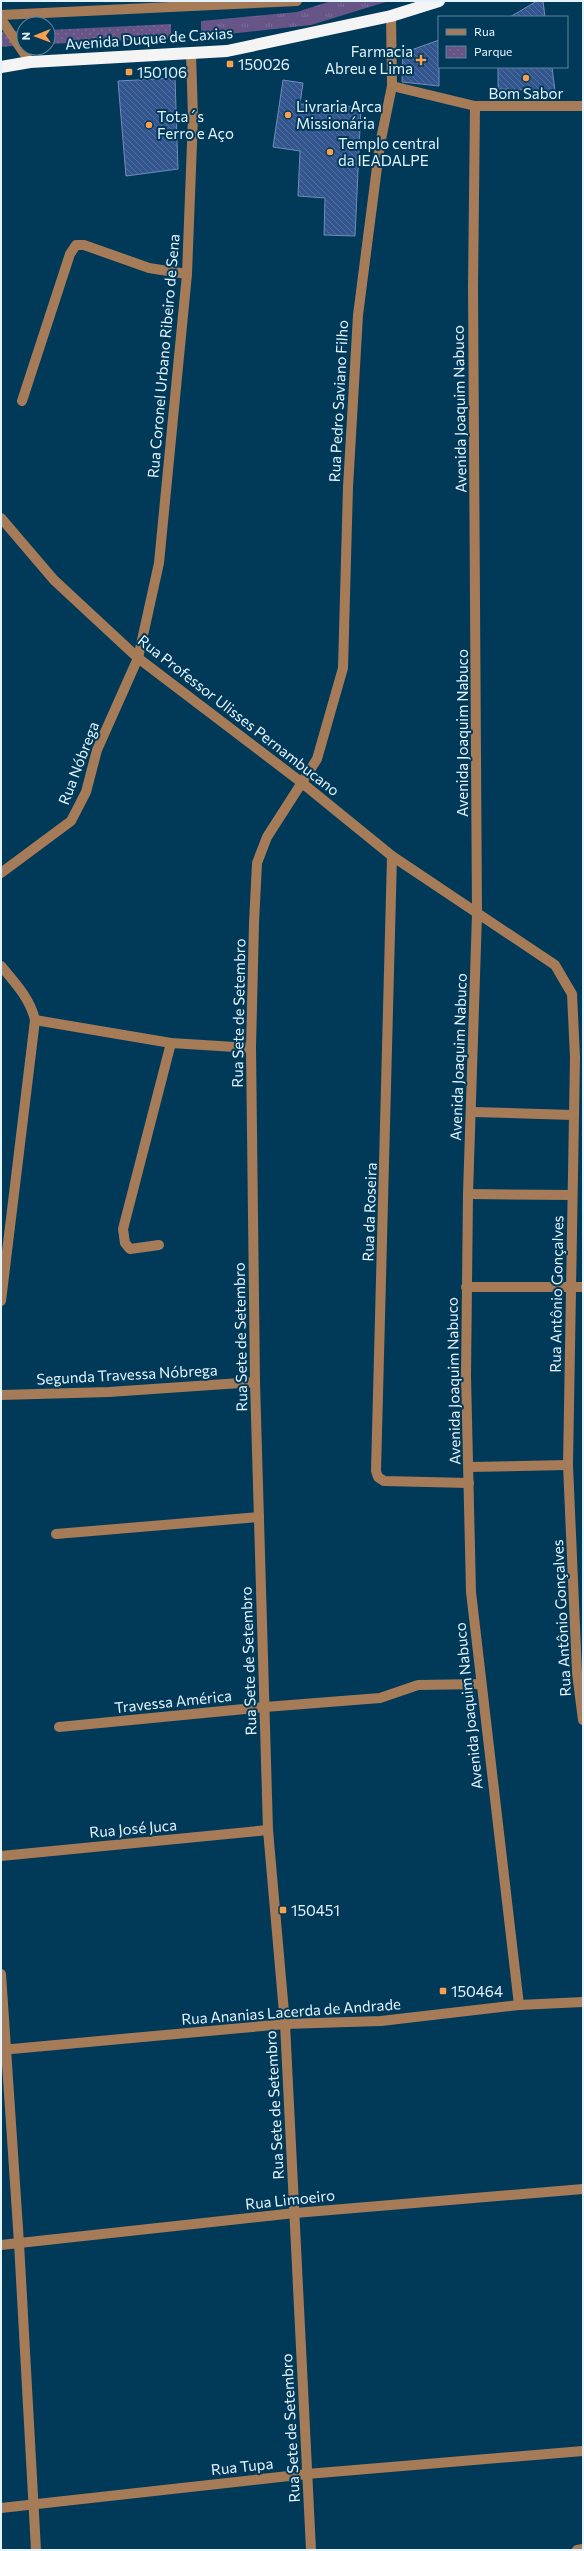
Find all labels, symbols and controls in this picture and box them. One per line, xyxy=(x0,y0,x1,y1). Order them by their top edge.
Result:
north arrow xyxy=(16,16,56,56)
legend xyxy=(438,16,568,68)
street label: Avenida Duque de Caxias xyxy=(64,23,234,53)
text: Rua xyxy=(474,24,495,38)
text: N xyxy=(19,32,32,40)
place label: Farmacia Abreu e Lima xyxy=(325,42,413,77)
text: Parque xyxy=(474,44,512,58)
place label: 150026 xyxy=(238,55,290,73)
marker: Farmacia Abreu e Lima xyxy=(416,55,426,65)
marker: 150026 xyxy=(225,59,235,69)
place label: 150106 xyxy=(137,63,187,81)
marker: 150106 xyxy=(124,67,134,77)
marker: Bom Sabor xyxy=(521,73,531,83)
place label: Bom Sabor xyxy=(488,84,564,102)
place label: Livraria Arca Missionária xyxy=(296,97,382,132)
place label: Tota´s Ferro e Aço xyxy=(157,107,234,142)
marker: Livraria Arca Missionária xyxy=(283,110,293,120)
marker: Tota´s Ferro e Aço xyxy=(144,120,154,130)
place label: Templo central da IEADALPE xyxy=(338,134,440,169)
marker: Templo central da IEADALPE xyxy=(325,147,335,157)
street label: Rua Coronel Urbano Ribeiro de Sena xyxy=(143,233,183,479)
street label: Rua Pedro Saviano Filho xyxy=(325,319,351,483)
street label: Avenida Joaquim Nabuco xyxy=(449,325,469,493)
street label: Rua Professor Ulisses Pernambucano xyxy=(135,631,343,799)
street label: Avenida Joaquim Nabuco xyxy=(453,649,471,817)
street label: Rua Nóbrega xyxy=(54,719,102,807)
street label: Rua Sete de Setembro xyxy=(228,938,248,1088)
street label: Avenida Joaquim Nabuco xyxy=(446,973,470,1141)
street label: Rua da Roseira xyxy=(358,1162,380,1262)
street label: Rua Antônio Gonçalves xyxy=(546,1215,566,1373)
street label: Rua Sete de Setembro xyxy=(230,1262,250,1412)
street label: Avenida Joaquim Nabuco xyxy=(443,1297,463,1465)
street label: Segunda Travessa Nóbrega xyxy=(36,1360,218,1388)
street label: Rua Antônio Gonçalves xyxy=(548,1539,574,1697)
street label: Rua Sete de Setembro xyxy=(236,1586,260,1736)
street label: Avenida Joaquim Nabuco xyxy=(450,1622,486,1790)
street label: Travessa América xyxy=(113,1686,233,1716)
street label: Rua José Juca xyxy=(88,1815,178,1841)
place label: 150451 xyxy=(291,1901,340,1919)
marker: 150451 xyxy=(278,1905,288,1915)
place label: 150464 xyxy=(451,1982,503,2000)
marker: 150464 xyxy=(438,1986,448,1996)
street label: Rua Ananias Lacerda de Andrade xyxy=(181,1994,401,2028)
street label: Rua Sete de Setembro xyxy=(261,2030,287,2180)
street label: Rua Limoeiro xyxy=(244,2185,336,2213)
street label: Rua Sete de Setembro xyxy=(277,2353,303,2503)
street label: Rua Tupa xyxy=(210,2454,274,2478)

